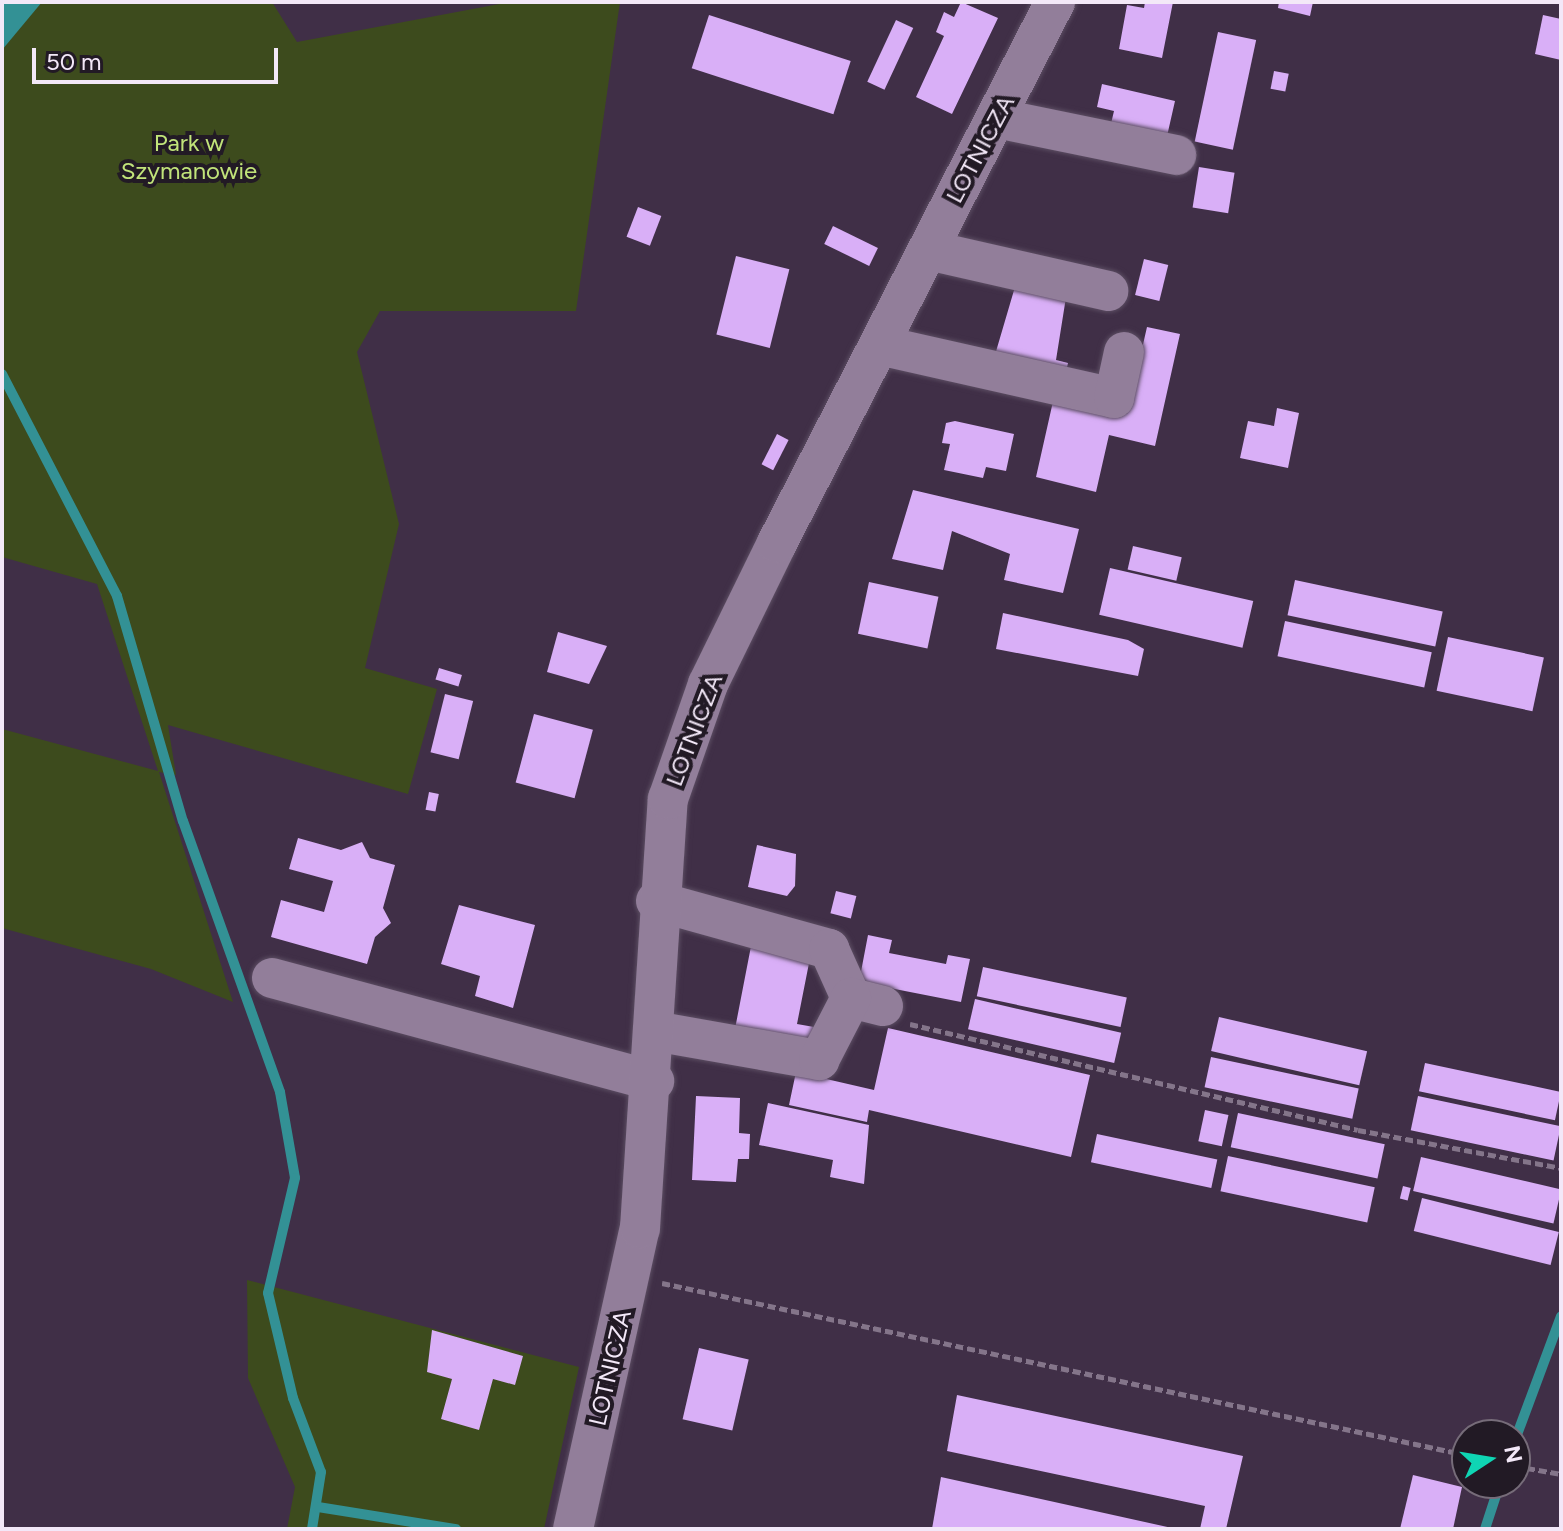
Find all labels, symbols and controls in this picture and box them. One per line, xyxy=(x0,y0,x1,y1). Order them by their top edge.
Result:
scale bar xyxy=(36,32,282,82)
text: 50 m xyxy=(46,47,102,76)
street label: LOTNICZA xyxy=(940,90,1020,208)
park label: Park w Szymanowie xyxy=(121,129,257,185)
street label: LOTNICZA xyxy=(659,670,729,790)
street label: LOTNICZA xyxy=(583,1307,637,1429)
north arrow xyxy=(1451,1419,1531,1499)
text: N xyxy=(1498,1443,1528,1465)

